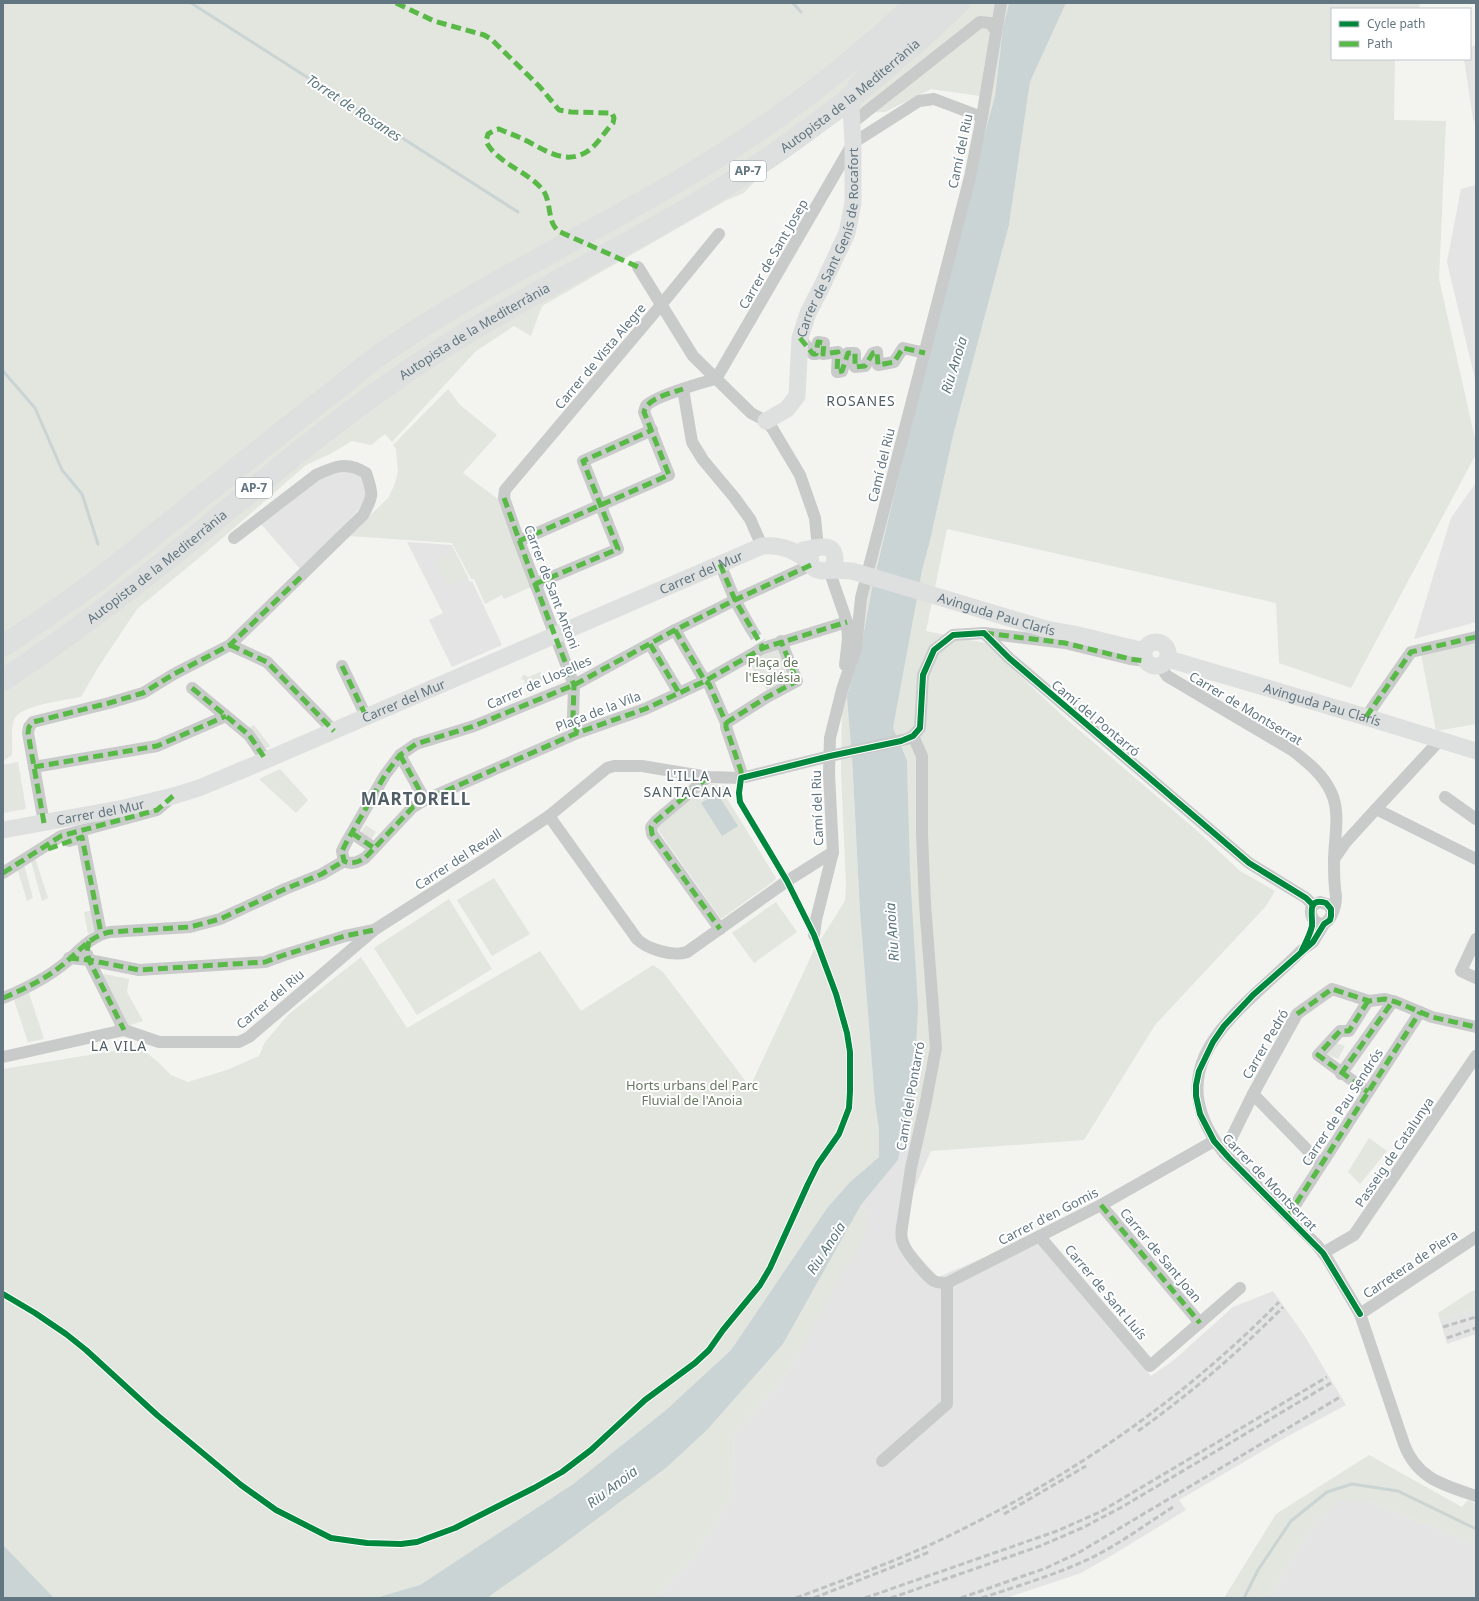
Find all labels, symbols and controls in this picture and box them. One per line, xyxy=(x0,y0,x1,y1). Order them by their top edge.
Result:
legend xyxy=(1331,8,1471,60)
text: Cycle path xyxy=(1367,15,1425,32)
street label: Autopista de la Mediterrània xyxy=(776,35,923,157)
text: Path xyxy=(1367,35,1393,52)
water label: Torret de Rosanes xyxy=(303,70,406,145)
street label: Camí del Riu xyxy=(943,112,977,190)
street label: Carrer de Sant Genís de Rocafort xyxy=(792,147,862,339)
road number: AP-7 xyxy=(730,161,766,181)
street label: Carrer de Sant Josep xyxy=(734,196,812,312)
street label: Autopista de la Mediterrània xyxy=(395,278,553,384)
street label: Carrer de Vista Alegre xyxy=(550,299,650,413)
water label: Riu Anoia xyxy=(936,334,971,396)
district label: ROSANES xyxy=(826,391,896,410)
street label: Camí del Riu xyxy=(863,426,899,504)
road number: AP-7 xyxy=(236,478,272,498)
street label: Autopista de la Mediterrània xyxy=(83,506,230,627)
street label: Carrer de Sant Antoni xyxy=(520,522,584,652)
street label: Carrer del Mur xyxy=(656,546,746,598)
street label: Avinguda Pau Clarís xyxy=(936,588,1057,639)
street label: Carrer de Lloselles xyxy=(484,651,594,713)
park label: Plaça de l'Església xyxy=(745,653,801,686)
street label: Carrer de Montserrat xyxy=(1186,667,1306,749)
street label: Carrer del Mur xyxy=(359,674,449,727)
street label: Camí del Pontarró xyxy=(1048,676,1144,761)
street label: Avinguda Pau Clarís xyxy=(1262,679,1383,730)
street label: Plaça de la Vila xyxy=(553,686,643,736)
district label: L'ILLA SANTACANA xyxy=(643,766,733,801)
street label: Camí del Riu xyxy=(807,770,827,846)
district label: MARTORELL xyxy=(361,787,471,810)
street label: Carrer del Mur xyxy=(55,794,147,829)
street label: Carrer del Revall xyxy=(411,824,505,894)
water label: Riu Anoia xyxy=(880,902,903,962)
street label: Carrer del Riu xyxy=(232,965,308,1033)
street label: Carrer Pedró xyxy=(1238,1006,1292,1082)
district label: LA VILA xyxy=(91,1036,147,1055)
street label: Camí del Pontarró xyxy=(892,1040,928,1152)
street label: Carrer de Pau Sendrós xyxy=(1297,1045,1387,1169)
park label: Horts urbans del Parc Fluvial de l'Anoia xyxy=(626,1076,758,1109)
street label: Passeig de Catalunya xyxy=(1350,1093,1438,1211)
street label: Carrer de Montserrat xyxy=(1219,1129,1322,1235)
street label: Carrer d'en Gomis xyxy=(995,1183,1101,1249)
street label: Carrer de Sant Joan xyxy=(1116,1204,1206,1306)
water label: Riu Anoia xyxy=(802,1218,850,1278)
street label: Carretera de Piera xyxy=(1359,1226,1461,1302)
street label: Carrer de Sant Lluís xyxy=(1061,1241,1151,1343)
water label: Riu Anoia xyxy=(582,1461,641,1512)

